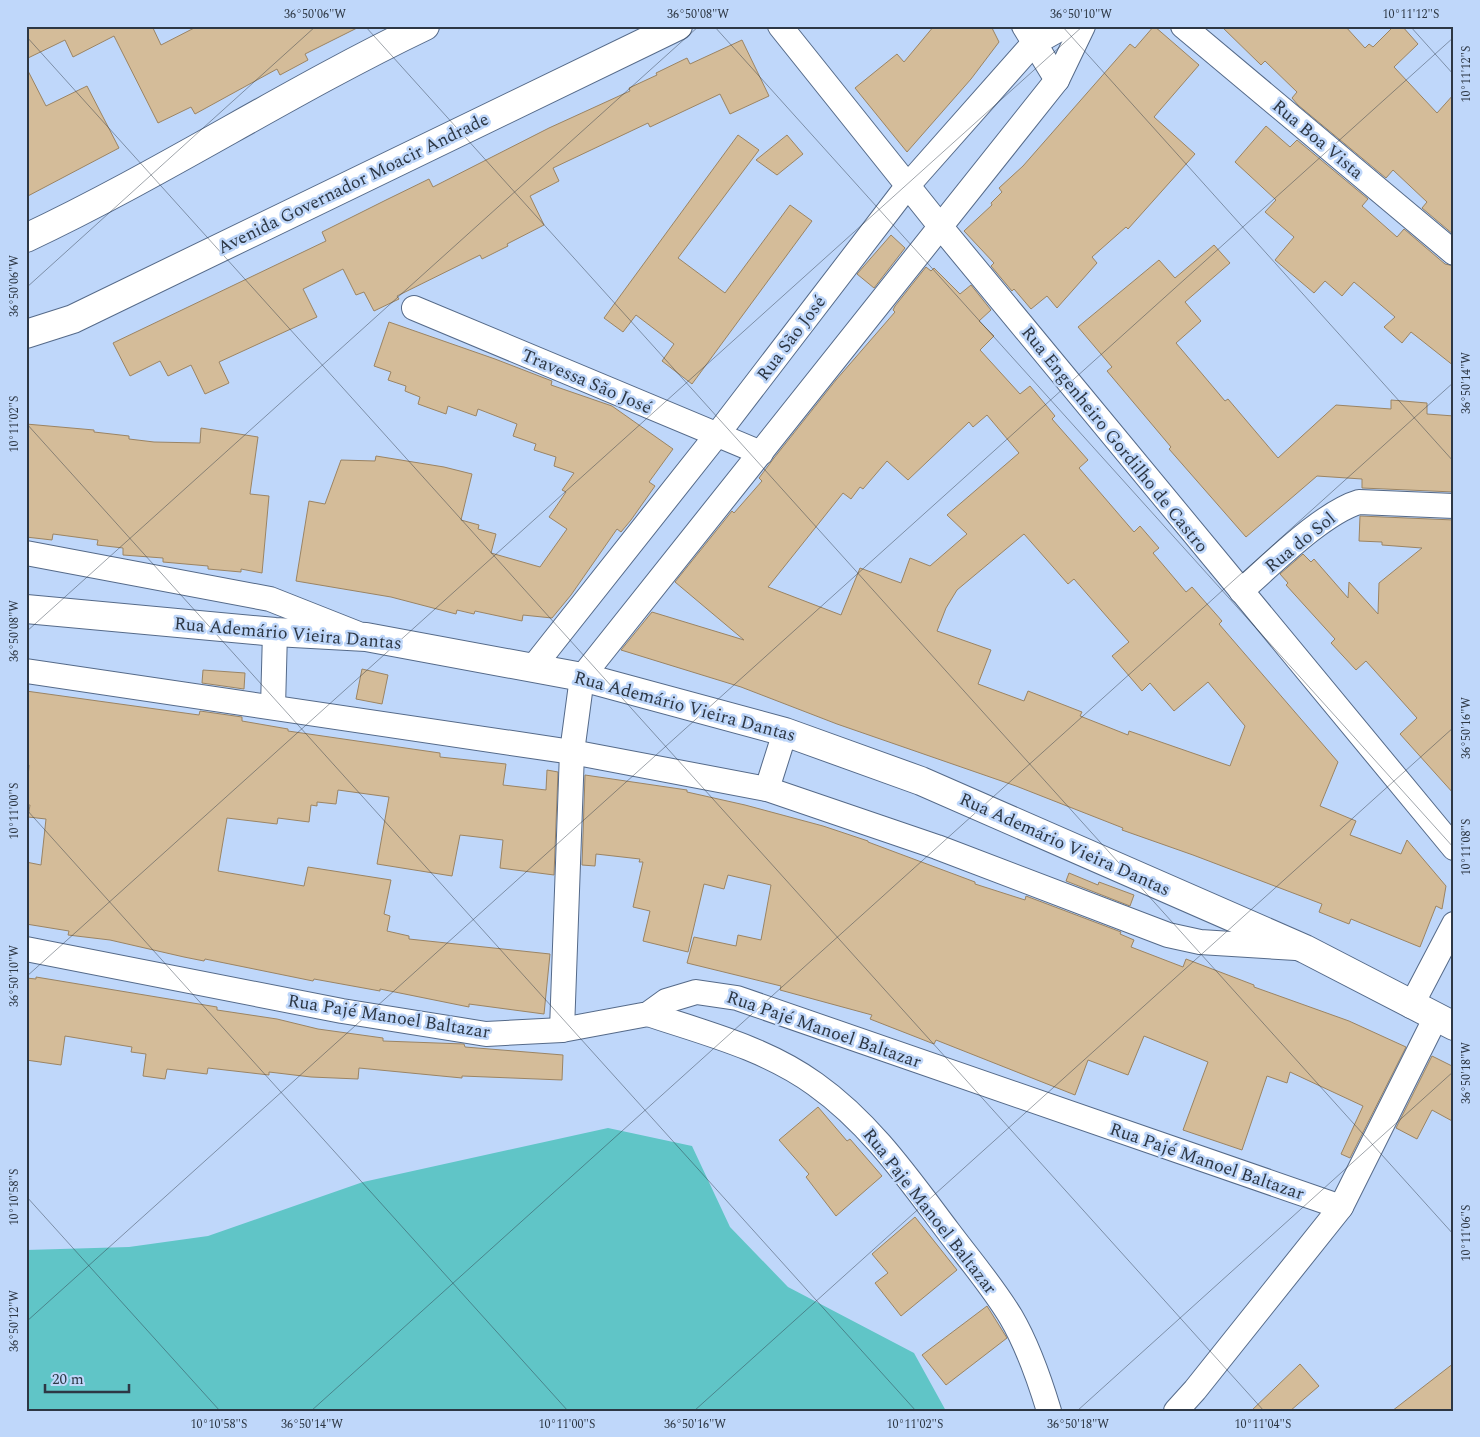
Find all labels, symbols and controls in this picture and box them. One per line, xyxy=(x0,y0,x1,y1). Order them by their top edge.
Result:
text: 36°50'06"W xyxy=(284,5,346,24)
text: 36°50'08"W xyxy=(667,5,729,24)
text: 36°50'10"W xyxy=(1050,5,1112,24)
text: 10°11'12"S xyxy=(1383,5,1439,24)
text: 10°11'12"S xyxy=(1457,46,1476,102)
street label: Rua Boa Vista xyxy=(1266,93,1369,186)
street label: Avenida Governador Moacir Andrade xyxy=(213,106,493,261)
text: 36°50'06"W xyxy=(5,255,24,317)
street label: Rua São José xyxy=(750,290,833,387)
street label: Rua Engenheiro Gordilho de Castro xyxy=(1014,320,1215,559)
street label: Travessa São José xyxy=(517,342,657,421)
text: 36°50'14"W xyxy=(1457,352,1476,414)
text: 10°11'02"S xyxy=(5,396,24,452)
street label: Rua do Sol xyxy=(1259,505,1342,579)
text: 36°50'08"W xyxy=(5,600,24,662)
street label: Rua Ademário Vieira Dantas xyxy=(173,610,403,657)
street label: Rua Ademário Vieira Dantas xyxy=(571,664,799,749)
text: 36°50'16"W xyxy=(1457,697,1476,759)
text: 10°11'00"S xyxy=(5,783,24,839)
street label: Rua Ademário Vieira Dantas xyxy=(955,786,1175,903)
text: 10°11'08"S xyxy=(1457,819,1476,875)
text: 36°50'10"W xyxy=(5,945,24,1007)
street label: Rua Pajé Manoel Baltazar xyxy=(723,983,925,1076)
street label: Rua Pajé Manoel Baltazar xyxy=(286,987,492,1046)
text: 36°50'18"W xyxy=(1457,1042,1476,1104)
street label: Rua Pajé Manoel Baltazar xyxy=(1106,1115,1308,1208)
street label: Rua Paje Manoel Baltazar xyxy=(856,1122,1003,1300)
text: 10°10'58"S xyxy=(5,1169,24,1225)
text: 10°11'06"S xyxy=(1457,1205,1476,1261)
text: 36°50'12"W xyxy=(5,1290,24,1352)
scale bar xyxy=(45,1362,129,1394)
text: 20 m xyxy=(52,1368,84,1391)
text: 10°10'58"S xyxy=(191,1415,247,1434)
text: 36°50'14"W xyxy=(281,1415,343,1434)
text: 10°11'00"S xyxy=(539,1415,595,1434)
text: 36°50'16"W xyxy=(664,1415,726,1434)
text: 10°11'02"S xyxy=(887,1415,943,1434)
text: 36°50'18"W xyxy=(1047,1415,1109,1434)
text: 10°11'04"S xyxy=(1235,1415,1291,1434)

